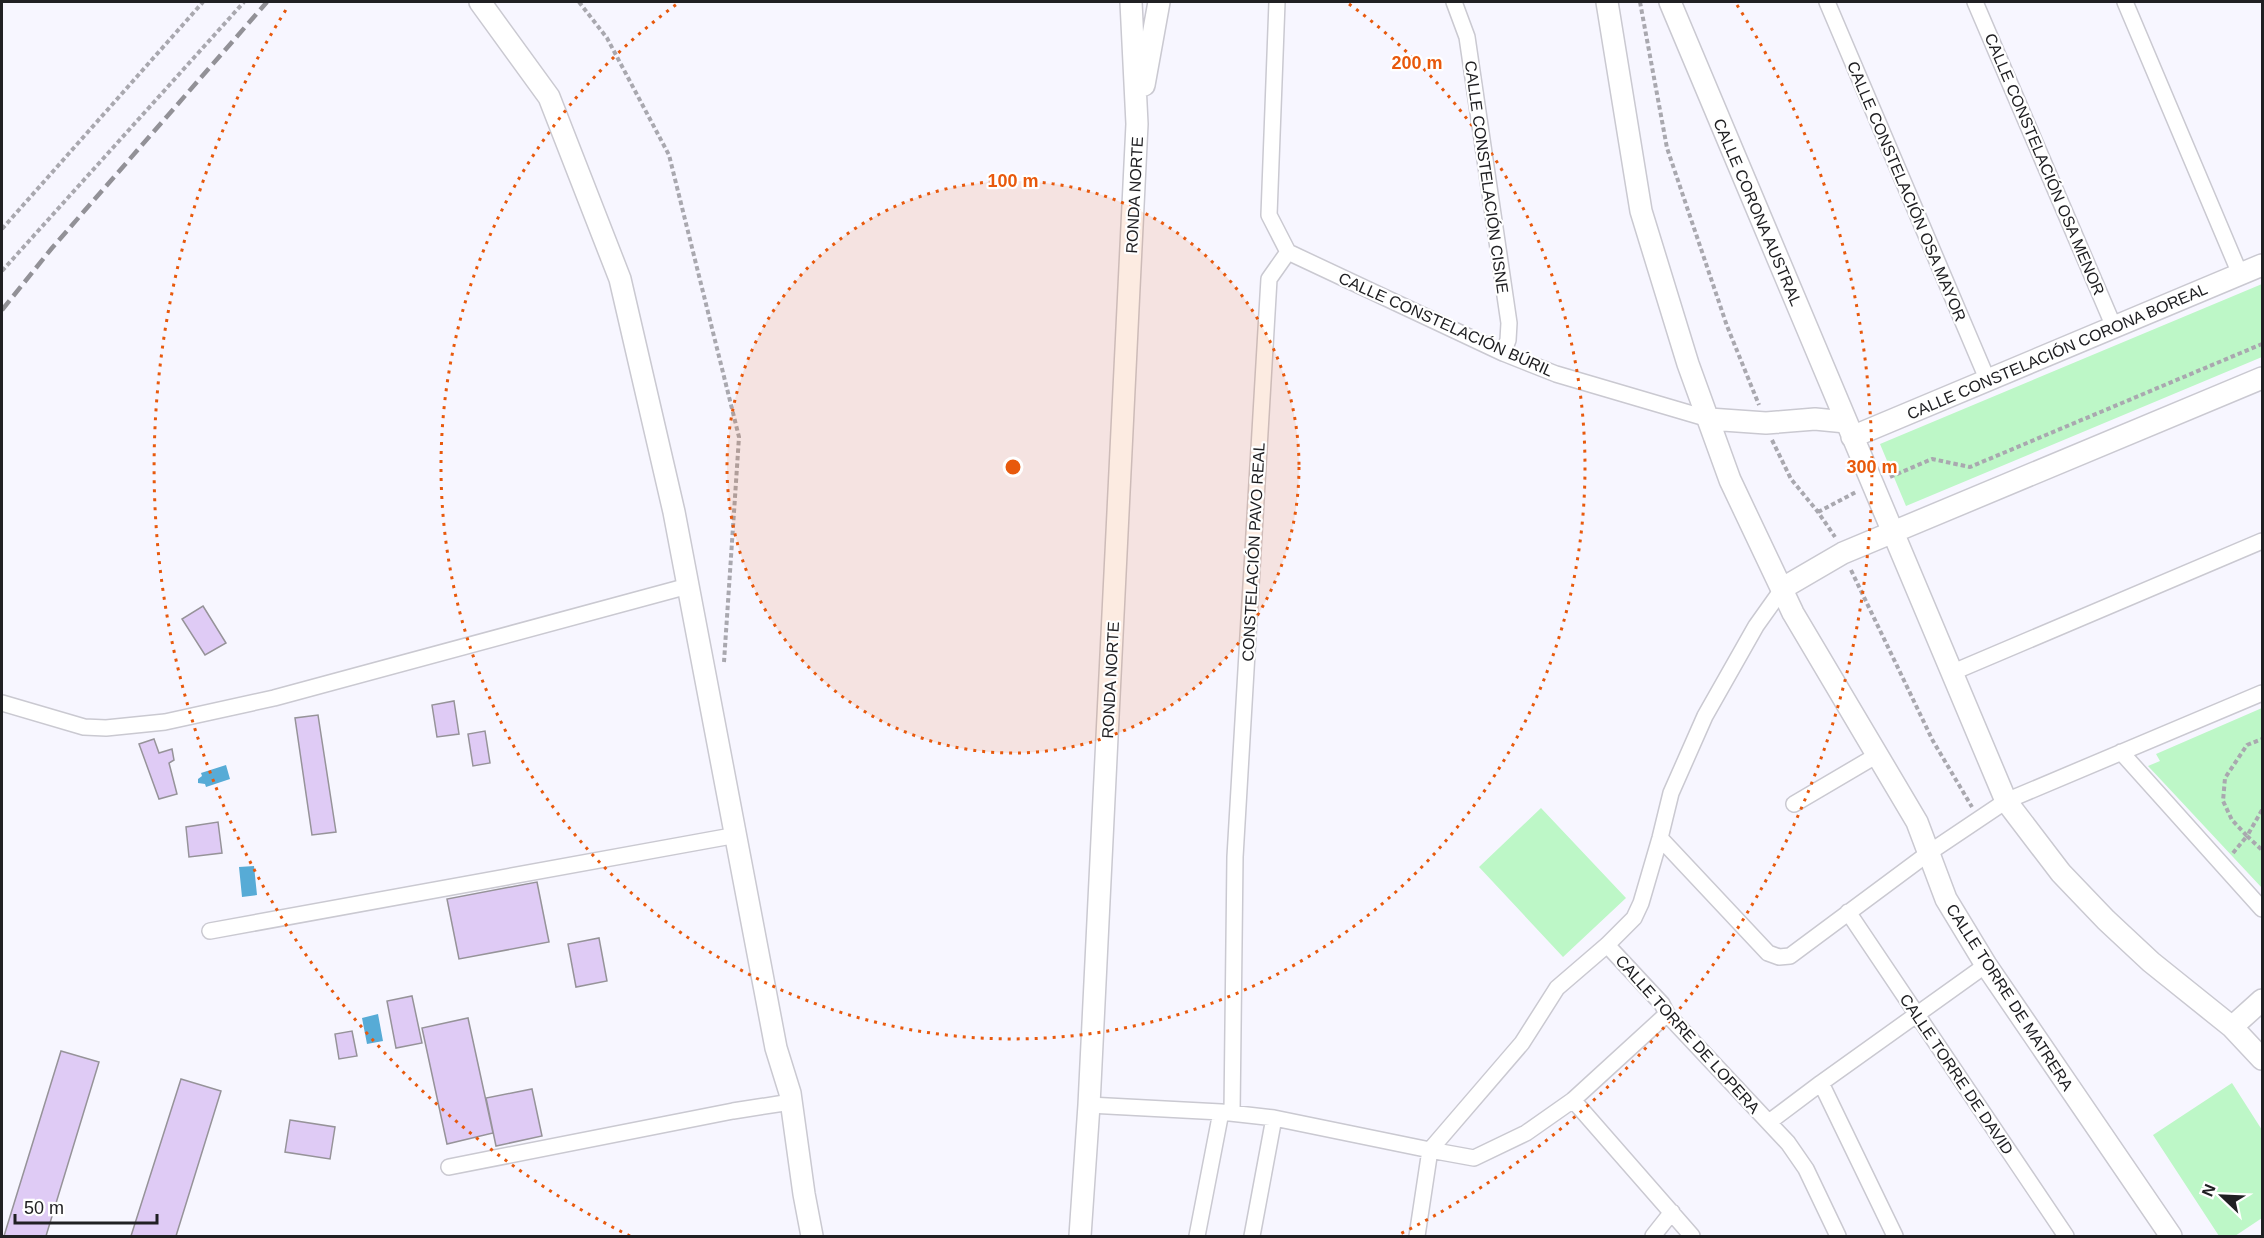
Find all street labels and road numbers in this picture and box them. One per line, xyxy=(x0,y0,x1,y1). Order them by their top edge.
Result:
street label: CALLE CONSTELACIÓN OSA MENOR xyxy=(1981,30,2109,298)
street label: CALLE CONSTELACIÓN OSA MAYOR xyxy=(1844,58,1970,324)
street label: CALLE CONSTELACIÓN CISNE xyxy=(1462,60,1512,294)
street label: CALLE CORONA AUSTRAL xyxy=(1710,116,1805,309)
street label: RONDA NORTE xyxy=(1123,136,1146,254)
street label: CALLE CONSTELACIÓN BÚRIL xyxy=(1336,268,1556,380)
street label: CALLE CONSTELACIÓN CORONA BOREAL xyxy=(1904,279,2210,423)
street label: CONSTELACIÓN PAVO REAL xyxy=(1238,442,1268,662)
street label: RONDA NORTE xyxy=(1099,621,1122,739)
street label: CALLE TORRE DE MATRERA xyxy=(1943,901,2076,1094)
street label: CALLE TORRE DE LOPERA xyxy=(1612,952,1763,1117)
street label: CALLE TORRE DE DAVID xyxy=(1897,991,2017,1158)

